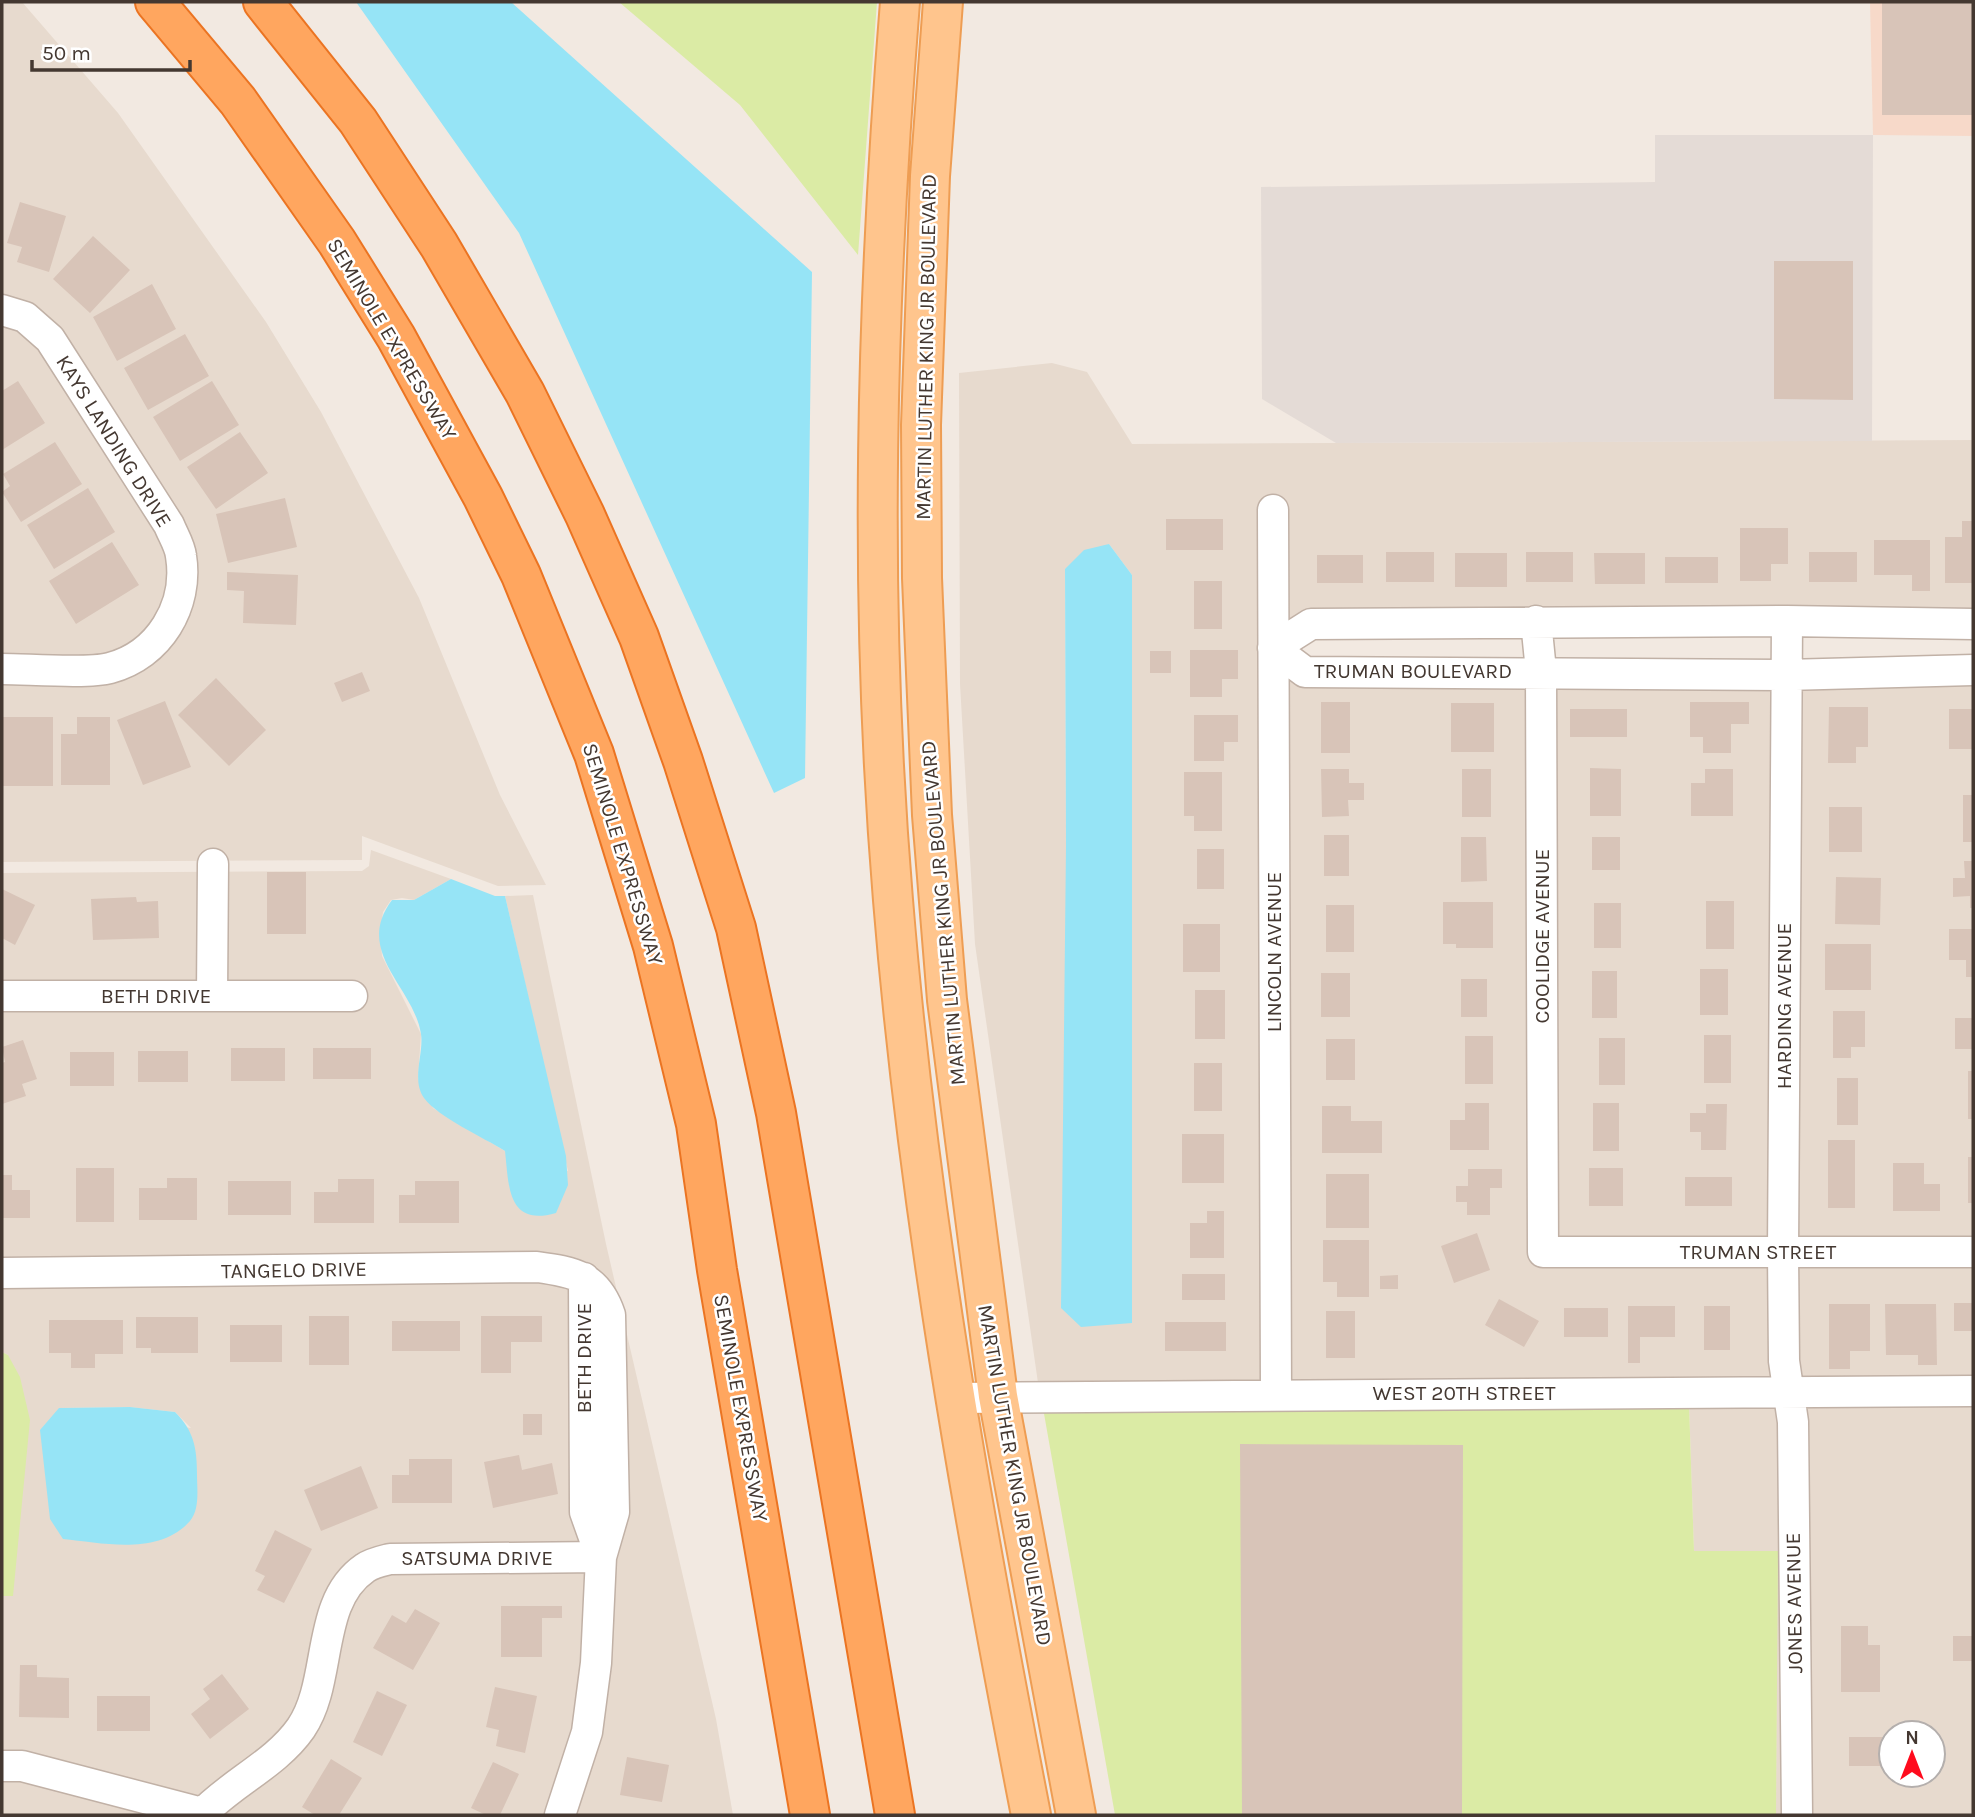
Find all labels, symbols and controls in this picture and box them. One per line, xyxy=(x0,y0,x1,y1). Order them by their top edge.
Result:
scale bar xyxy=(32,28,189,72)
text: 50 m xyxy=(42,41,91,65)
street label: MARTIN LUTHER KING JR BOULEVARD xyxy=(911,174,941,520)
street label: SEMINOLE EXPRESSWAY xyxy=(322,234,462,444)
street label: KAYS LANDING DRIVE xyxy=(51,351,177,531)
street label: TRUMAN BOULEVARD xyxy=(1314,659,1512,683)
street label: SEMINOLE EXPRESSWAY xyxy=(578,740,668,968)
street label: MARTIN LUTHER KING JR BOULEVARD xyxy=(916,740,970,1086)
street label: COOLIDGE AVENUE xyxy=(1530,849,1554,1023)
street label: LINCOLN AVENUE xyxy=(1262,872,1286,1032)
street label: HARDING AVENUE xyxy=(1772,923,1796,1089)
street label: BETH DRIVE xyxy=(101,984,211,1008)
street label: TRUMAN STREET xyxy=(1680,1240,1837,1264)
street label: TANGELO DRIVE xyxy=(221,1257,367,1283)
street label: SEMINOLE EXPRESSWAY xyxy=(709,1292,773,1524)
street label: BETH DRIVE xyxy=(572,1303,596,1413)
street label: MARTIN LUTHER KING JR BOULEVARD xyxy=(973,1303,1057,1647)
street label: WEST 20TH STREET xyxy=(1372,1381,1556,1405)
street label: JONES AVENUE xyxy=(1781,1532,1807,1674)
street label: SATSUMA DRIVE xyxy=(401,1546,553,1570)
north arrow xyxy=(1877,1719,1947,1789)
text: N xyxy=(1905,1727,1919,1749)

